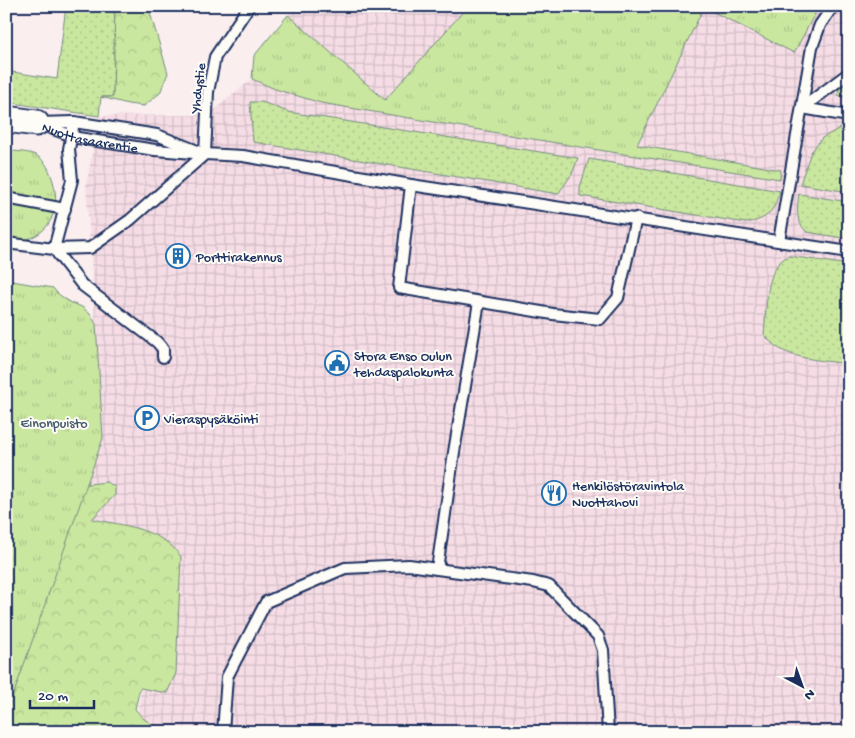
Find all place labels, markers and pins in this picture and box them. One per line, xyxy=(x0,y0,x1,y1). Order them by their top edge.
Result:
building icon: Porttirakennus xyxy=(165,243,191,269)
place label: Porttirakennus xyxy=(195,250,282,267)
place label: Stora Enso Oulun tehdaspalokunta xyxy=(353,349,455,382)
public building icon: Stora Enso Oulun tehdaspalokunta xyxy=(324,350,350,376)
parking icon: Vieraspysäköinti xyxy=(134,405,160,431)
place label: Vieraspysäköinti xyxy=(163,412,259,429)
place label: Henkilöstöravintola Nuottahovi xyxy=(572,479,685,512)
restaurant icon: Henkilöstöravintola Nuottahovi xyxy=(541,480,567,506)

